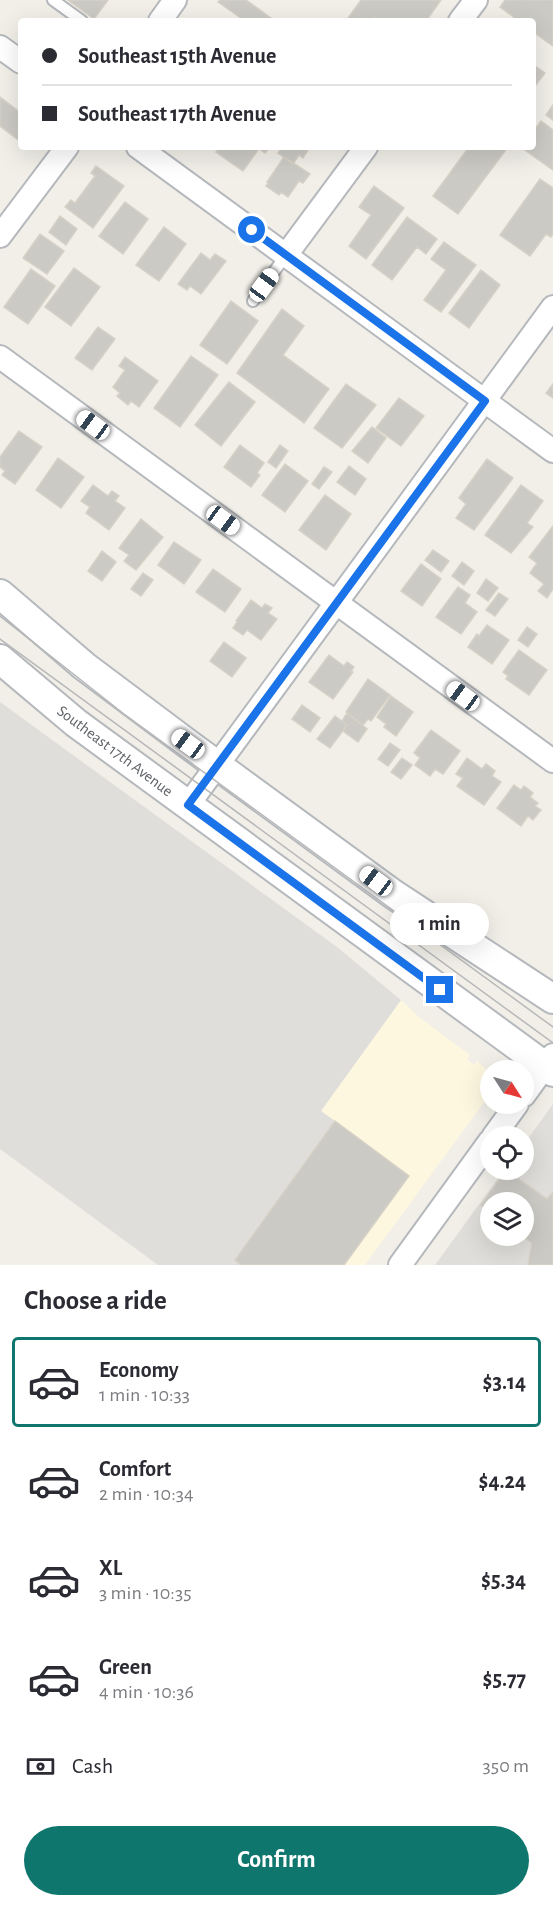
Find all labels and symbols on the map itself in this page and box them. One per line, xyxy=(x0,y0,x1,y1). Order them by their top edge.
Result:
route start xyxy=(238,216,265,243)
car xyxy=(246,265,282,305)
car xyxy=(73,407,113,443)
car xyxy=(203,502,243,538)
car xyxy=(443,678,483,714)
street label: Southeast 17th Avenue xyxy=(54,702,176,800)
car xyxy=(168,726,208,762)
car xyxy=(356,863,396,899)
callout: 1 min xyxy=(390,903,490,945)
route end xyxy=(426,976,453,1003)
north arrow xyxy=(480,1060,534,1114)

